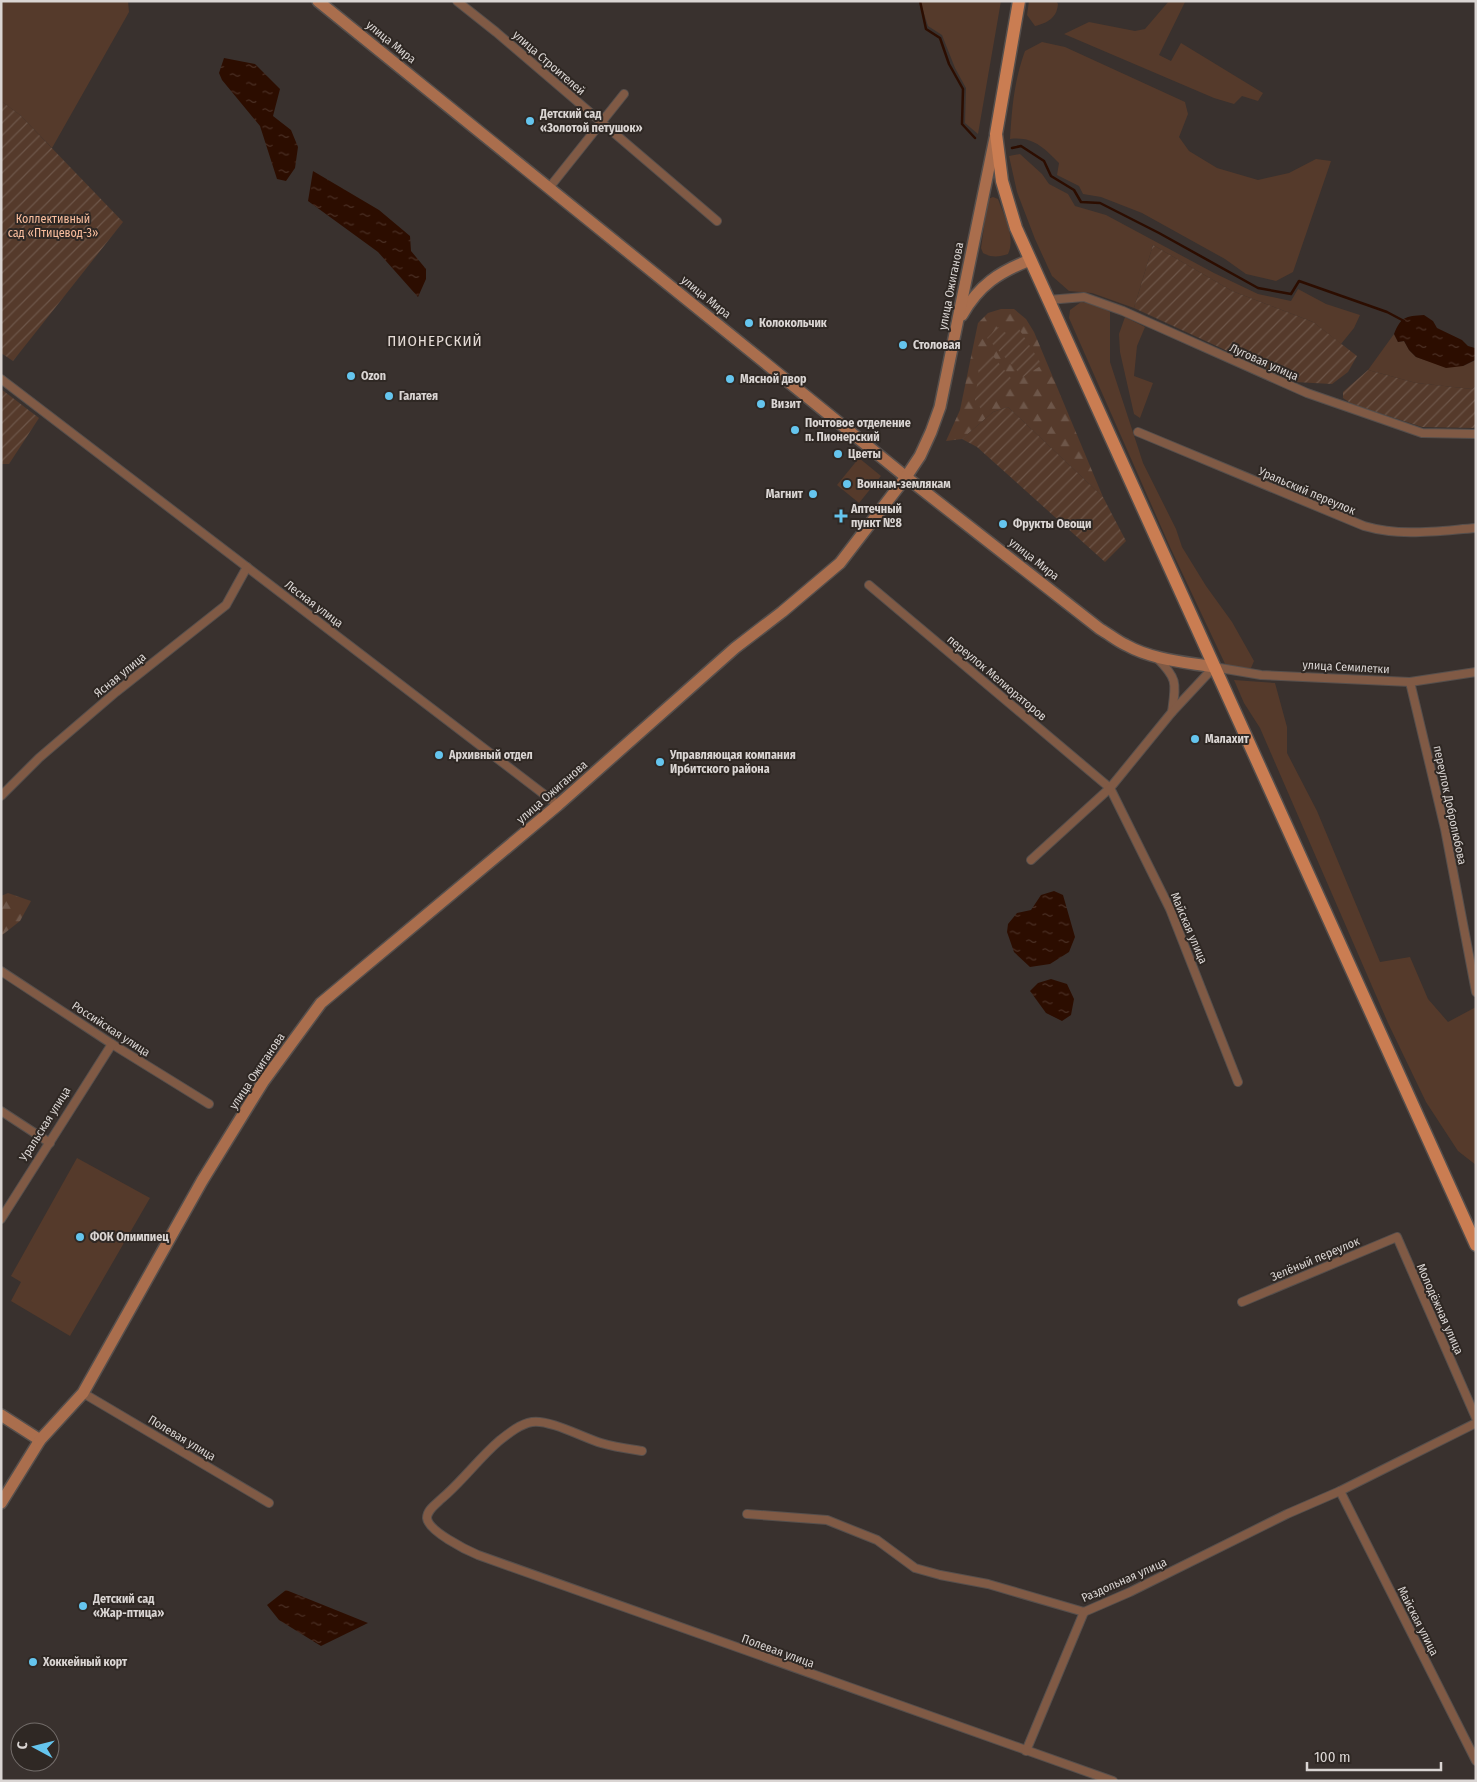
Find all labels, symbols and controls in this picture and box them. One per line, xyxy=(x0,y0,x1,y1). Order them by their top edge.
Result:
street label: улица Мира xyxy=(363,18,419,66)
street label: улица Строителей xyxy=(510,28,588,98)
place label: Детский сад «Золотой петушок» xyxy=(539,107,643,135)
marker: Детский сад «Золотой петушок» xyxy=(524,115,536,127)
park label: Коллективный сад «Птицевод-3» xyxy=(8,212,98,240)
street label: улица Ожиганова xyxy=(936,241,966,331)
street label: улица Мира xyxy=(678,273,734,321)
place label: Колокольчик xyxy=(759,316,828,330)
marker: Колокольчик xyxy=(743,317,755,329)
district label: ПИОНЕРСКИЙ xyxy=(387,332,483,350)
place label: Столовая xyxy=(913,338,960,352)
marker: Столовая xyxy=(897,339,909,351)
street label: Луговая улица xyxy=(1227,341,1301,383)
place label: Ozon xyxy=(361,369,386,383)
marker: Ozon xyxy=(345,370,357,382)
place label: Мясной двор xyxy=(740,372,807,386)
marker: Мясной двор xyxy=(724,373,736,385)
place label: Галатея xyxy=(399,389,438,403)
marker: Галатея xyxy=(383,390,395,402)
place label: Визит xyxy=(771,397,802,411)
marker: Визит xyxy=(755,398,767,410)
place label: Почтовое отделение п. Пионерский xyxy=(805,416,911,444)
marker: Почтовое отделение п. Пионерский xyxy=(789,424,801,436)
place label: Цветы xyxy=(848,447,881,461)
marker: Цветы xyxy=(832,448,844,460)
street label: Уральский переулок xyxy=(1255,464,1358,518)
place label: Воинам-землякам xyxy=(857,477,951,491)
marker: Воинам-землякам xyxy=(841,478,853,490)
place label: Магнит xyxy=(766,487,804,501)
marker: Магнит xyxy=(807,488,819,500)
place label: Аптечный пункт №8 xyxy=(850,502,902,530)
marker: Аптечный пункт №8 xyxy=(835,510,847,522)
place label: Фрукты Овощи xyxy=(1013,517,1091,531)
marker: Фрукты Овощи xyxy=(997,518,1009,530)
street label: улица Мира xyxy=(1006,535,1062,583)
street label: Лесная улица xyxy=(282,578,346,630)
street label: переулок Мелиораторов xyxy=(944,632,1050,724)
street label: Ясная улица xyxy=(91,650,149,700)
street label: улица Семилетки xyxy=(1302,658,1390,676)
place label: Малахит xyxy=(1205,732,1250,746)
marker: Малахит xyxy=(1189,733,1201,745)
street label: переулок Добролюбова xyxy=(1431,744,1470,866)
place label: Архивный отдел xyxy=(448,748,533,762)
place label: Управляющая компания Ирбитского района xyxy=(669,748,796,776)
marker: Архивный отдел xyxy=(433,749,445,761)
marker: Управляющая компания Ирбитского района xyxy=(654,756,666,768)
street label: улица Ожиганова xyxy=(514,757,590,826)
street label: Майская улица xyxy=(1168,890,1210,966)
street label: Российская улица xyxy=(69,998,153,1060)
street label: улица Ожиганова xyxy=(226,1030,288,1112)
street label: Уральская улица xyxy=(16,1084,74,1165)
place label: ФОК Олимпиец xyxy=(90,1230,169,1244)
marker: ФОК Олимпиец xyxy=(74,1231,86,1243)
street label: Зелёный переулок xyxy=(1268,1234,1362,1284)
street label: Молодёжная улица xyxy=(1414,1262,1466,1357)
street label: Полевая улица xyxy=(146,1412,218,1464)
street label: Раздольная улица xyxy=(1079,1555,1169,1605)
street label: Майская улица xyxy=(1394,1584,1442,1658)
place label: Детский сад «Жар-птица» xyxy=(92,1592,164,1620)
marker: Детский сад «Жар-птица» xyxy=(77,1600,89,1612)
street label: Полевая улица xyxy=(740,1631,816,1671)
place label: Хоккейный корт xyxy=(42,1655,128,1669)
marker: Хоккейный корт xyxy=(27,1656,39,1668)
north arrow xyxy=(10,1722,60,1772)
text: С xyxy=(14,1740,32,1750)
scale bar xyxy=(1307,1740,1441,1772)
text: 100 m xyxy=(1314,1748,1351,1766)

